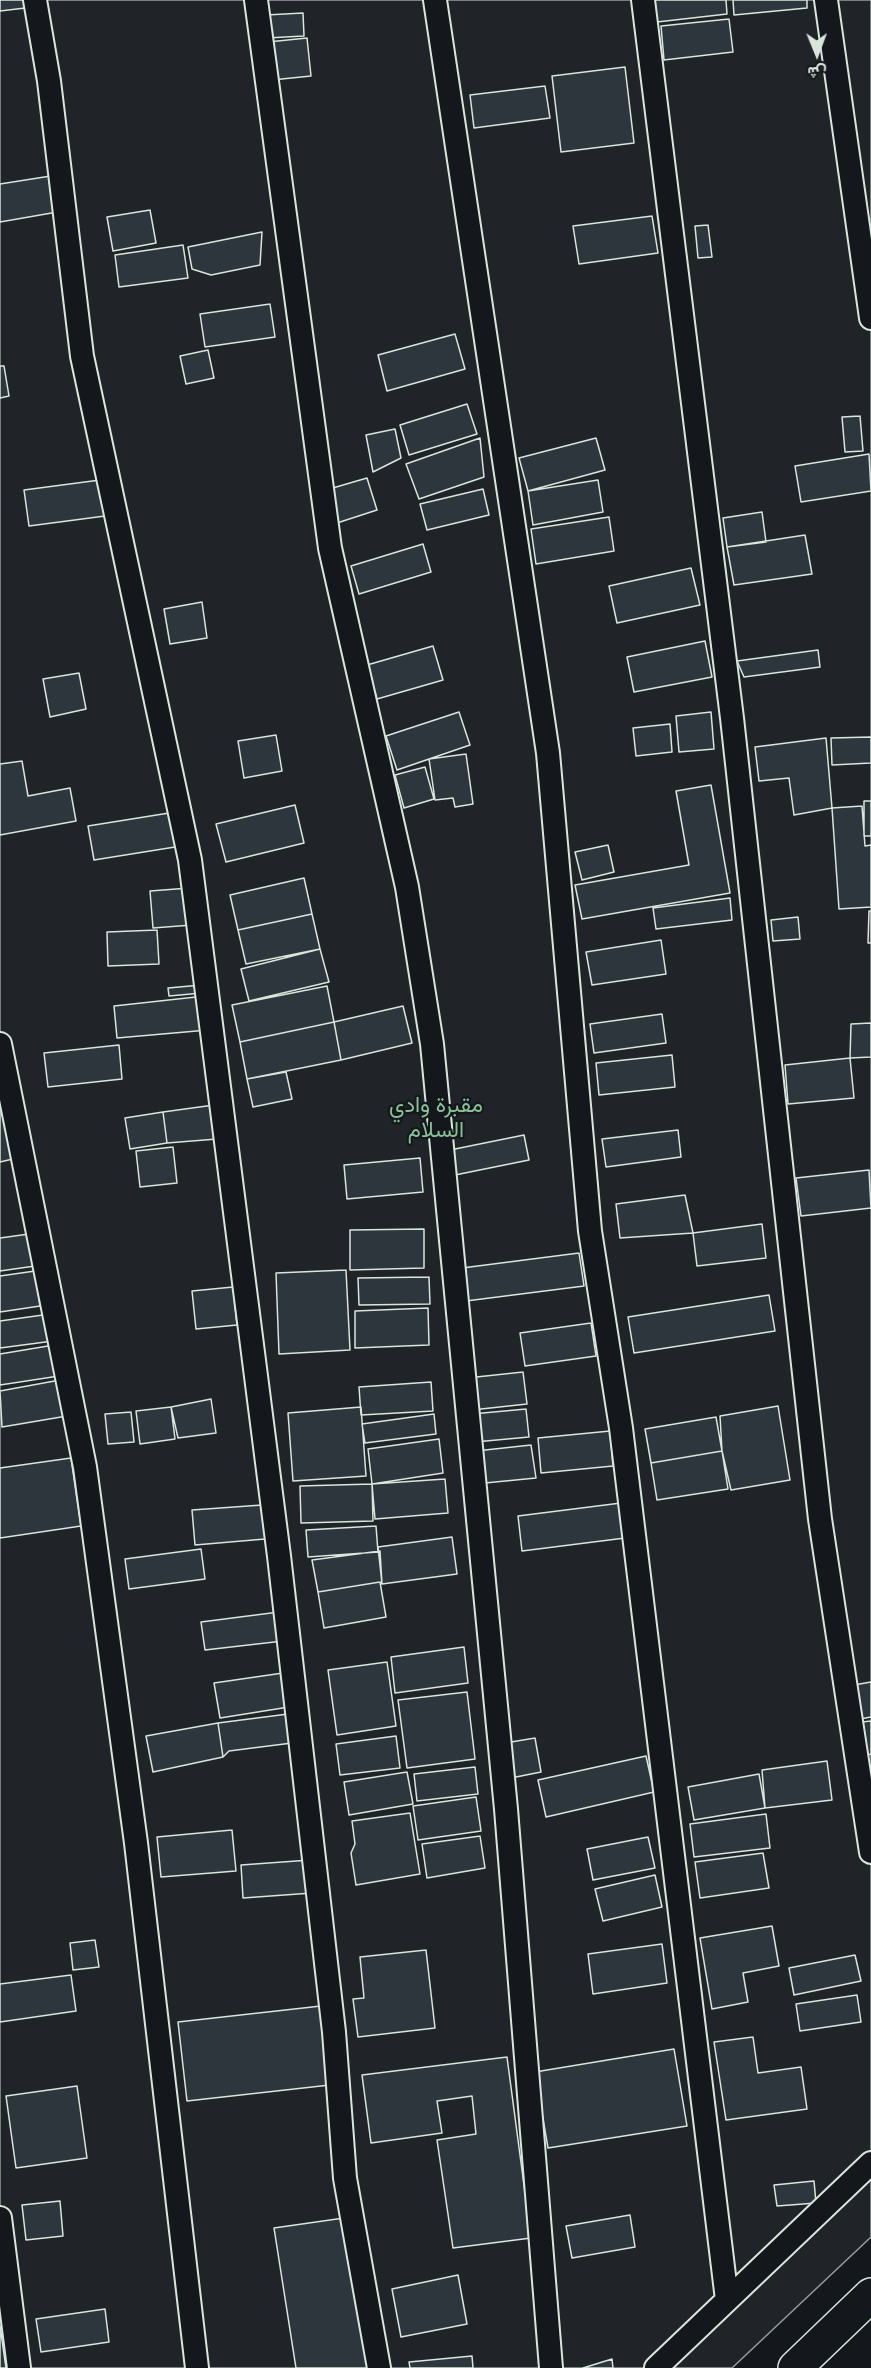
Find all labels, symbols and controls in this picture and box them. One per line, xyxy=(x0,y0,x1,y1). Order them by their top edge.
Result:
north arrow xyxy=(787,24,847,84)
text: ش xyxy=(808,62,827,83)
park label: مقبرة وادي السلام xyxy=(389,1093,483,1144)

